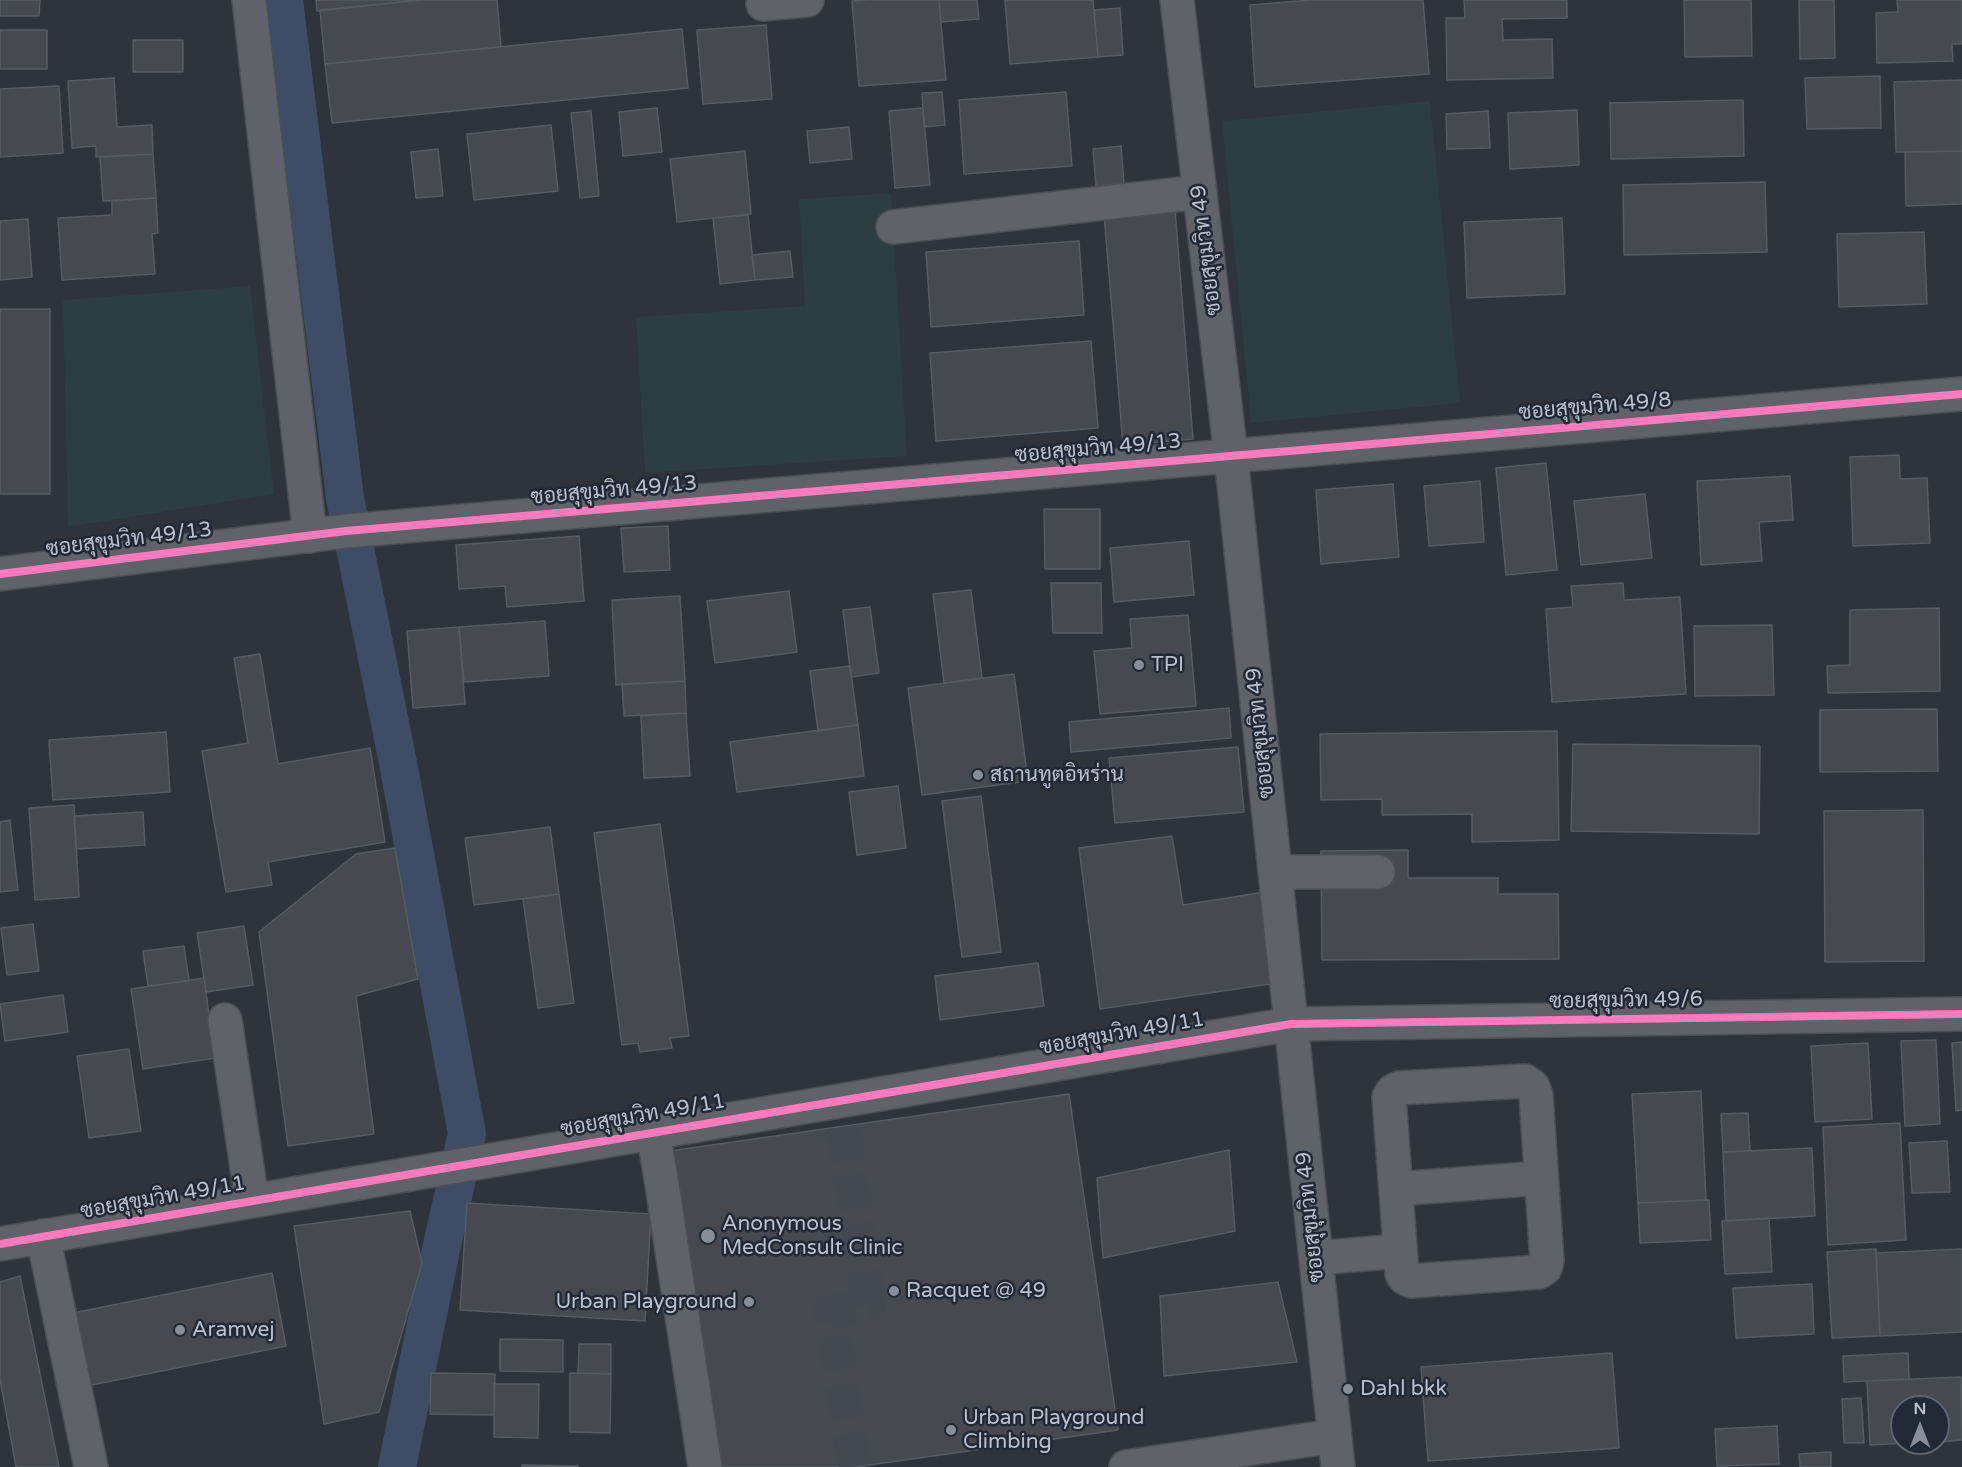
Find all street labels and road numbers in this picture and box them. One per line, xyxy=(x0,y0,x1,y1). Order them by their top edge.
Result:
street label: ซอยสุขุมวิท 49 xyxy=(1186,183,1228,317)
street label: ซอยสุขุมวิท 49/8 xyxy=(1518,388,1672,426)
street label: ซอยสุขุมวิท 49/13 xyxy=(1014,429,1182,469)
street label: ซอยสุขุมวิท 49/13 xyxy=(530,471,698,511)
street label: ซอยสุขุมวิท 49/13 xyxy=(45,517,213,563)
street label: ซอยสุขุมวิท 49 xyxy=(1242,666,1280,800)
street label: ซอยสุขุมวิท 49/6 xyxy=(1549,987,1703,1015)
street label: ซอยสุขุมวิท 49/11 xyxy=(1038,1007,1206,1061)
street label: ซอยสุขุมวิท 49/11 xyxy=(559,1089,727,1143)
street label: ซอยสุขุมวิท 49 xyxy=(1292,1150,1330,1284)
street label: ซอยสุขุมวิท 49/11 xyxy=(79,1171,247,1225)

